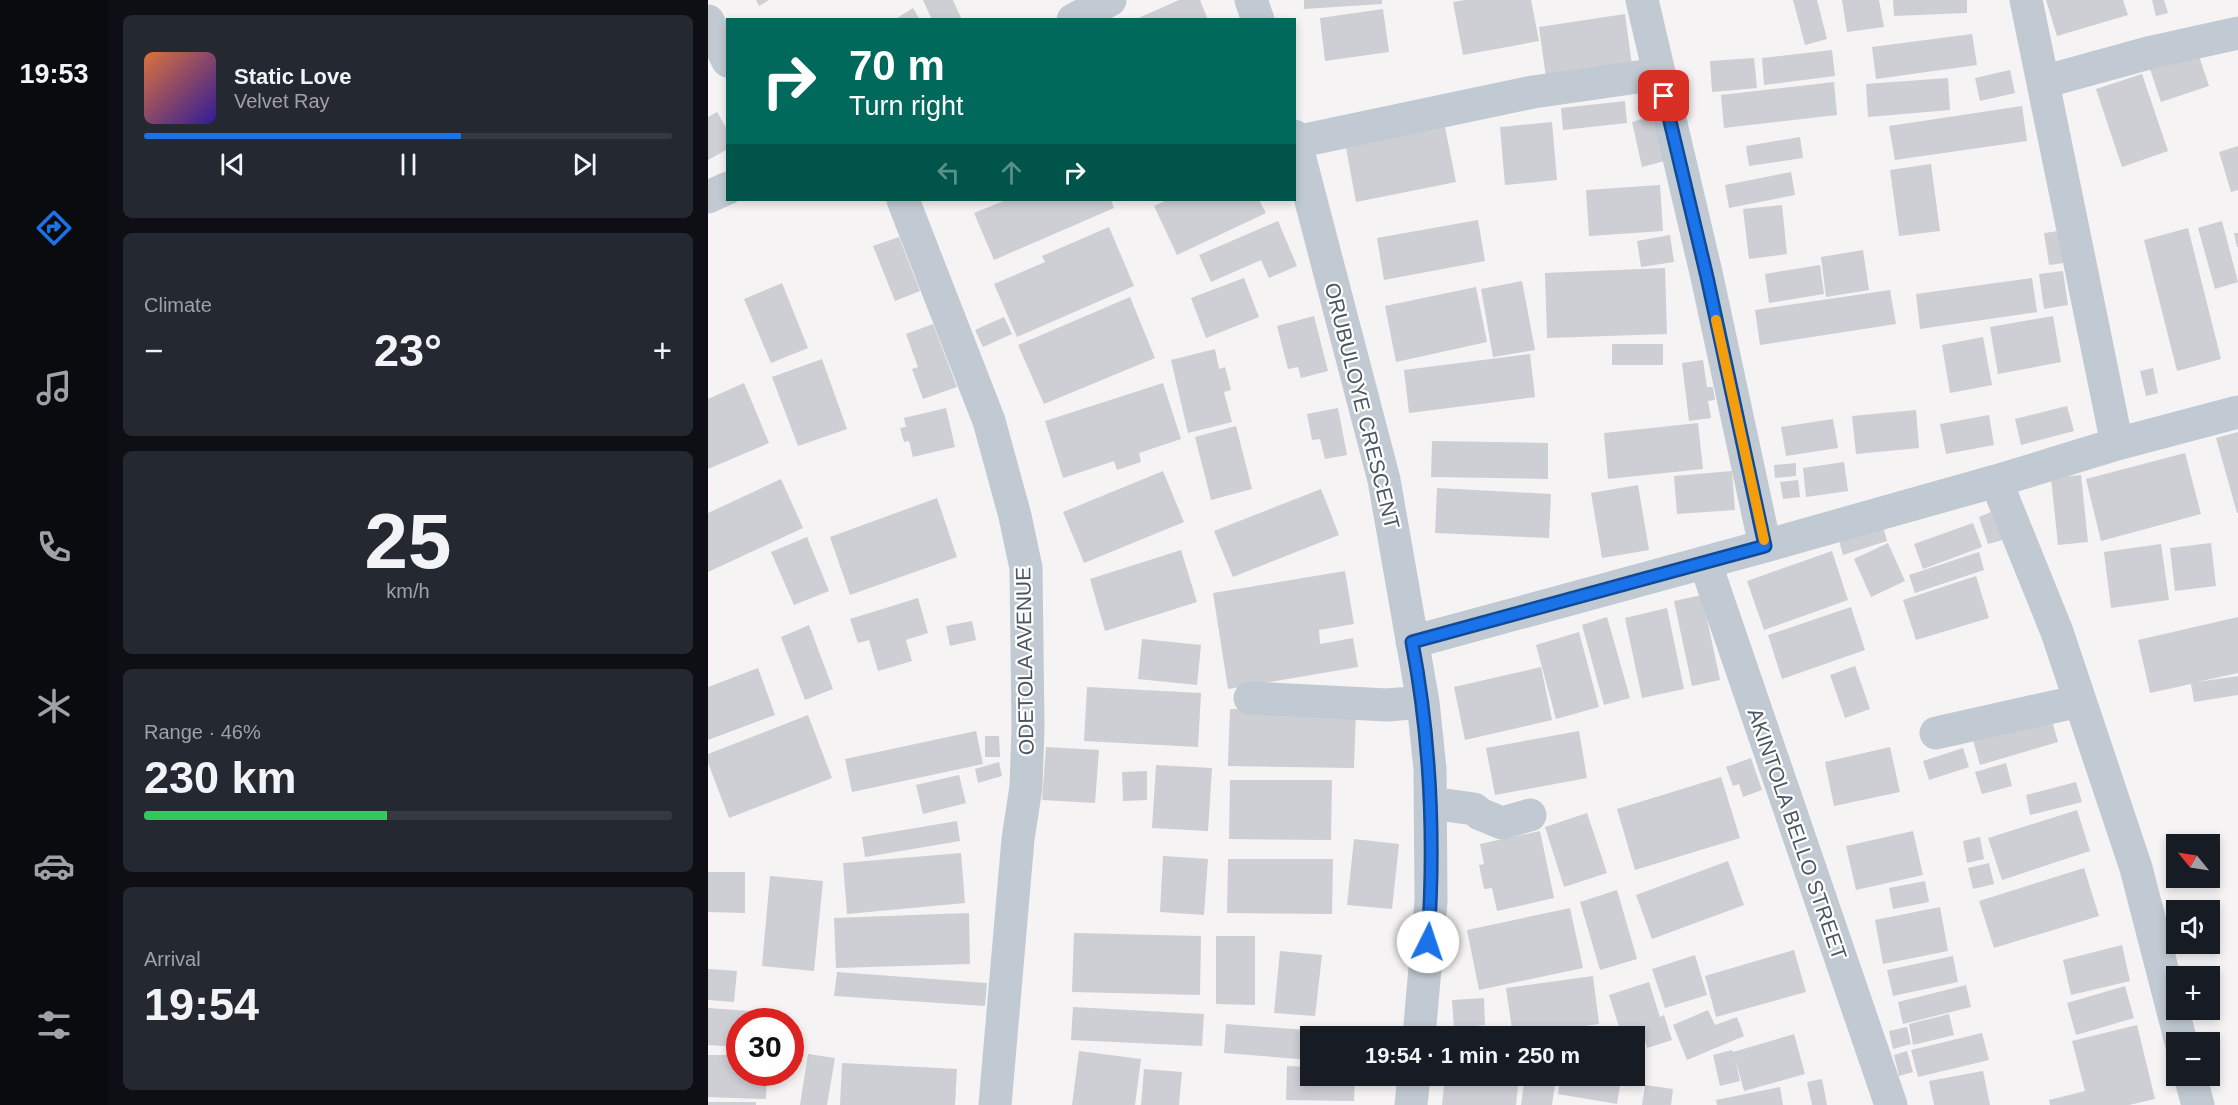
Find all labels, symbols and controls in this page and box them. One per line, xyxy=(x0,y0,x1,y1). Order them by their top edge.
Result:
icon: right xyxy=(750,42,828,120)
text: 70 m xyxy=(849,42,945,89)
text: 19:53 xyxy=(19,59,89,89)
text: Static Love xyxy=(234,64,351,89)
pin xyxy=(1638,70,1689,121)
icon: arrive xyxy=(1647,79,1680,112)
text: Velvet Ray xyxy=(234,90,330,112)
text: Turn right xyxy=(849,91,964,121)
icon: previous xyxy=(216,148,249,181)
icon: pause xyxy=(392,148,425,181)
icon: next xyxy=(568,148,601,181)
icon: left xyxy=(932,156,965,189)
icon: ahead xyxy=(995,156,1028,189)
icon: right xyxy=(1058,156,1091,189)
icon: directions xyxy=(33,207,75,249)
street label: ORUBULOYE CRESCENT xyxy=(1321,280,1404,532)
text: Climate xyxy=(144,294,212,316)
text: 23° xyxy=(374,325,442,376)
text: − xyxy=(144,332,163,369)
text: + xyxy=(653,332,672,369)
icon: music xyxy=(33,367,75,409)
text: 25 xyxy=(365,497,451,585)
icon: phone xyxy=(33,526,75,568)
street label: ODETOLA AVENUE xyxy=(1011,567,1038,755)
text: km/h xyxy=(386,580,430,602)
icon: climate xyxy=(33,685,75,727)
street label: AKINTOLA BELLO STREET xyxy=(1744,705,1851,963)
text: Range · 46% xyxy=(144,721,261,743)
text: 230 km xyxy=(144,752,297,803)
north arrow xyxy=(2166,834,2220,888)
map controls xyxy=(2166,834,2220,1086)
icon: car xyxy=(33,845,75,887)
button: sound xyxy=(2166,900,2220,954)
position arrow xyxy=(1396,910,1460,974)
text: Arrival xyxy=(144,948,201,970)
button: + xyxy=(2166,966,2220,1020)
text: 19:54 xyxy=(144,979,259,1030)
icon: filters xyxy=(33,1004,75,1046)
speed limit sign: 30 xyxy=(726,1008,804,1086)
button: − xyxy=(2166,1032,2220,1086)
text: 19:54 · 1 min · 250 m xyxy=(1365,1043,1580,1068)

